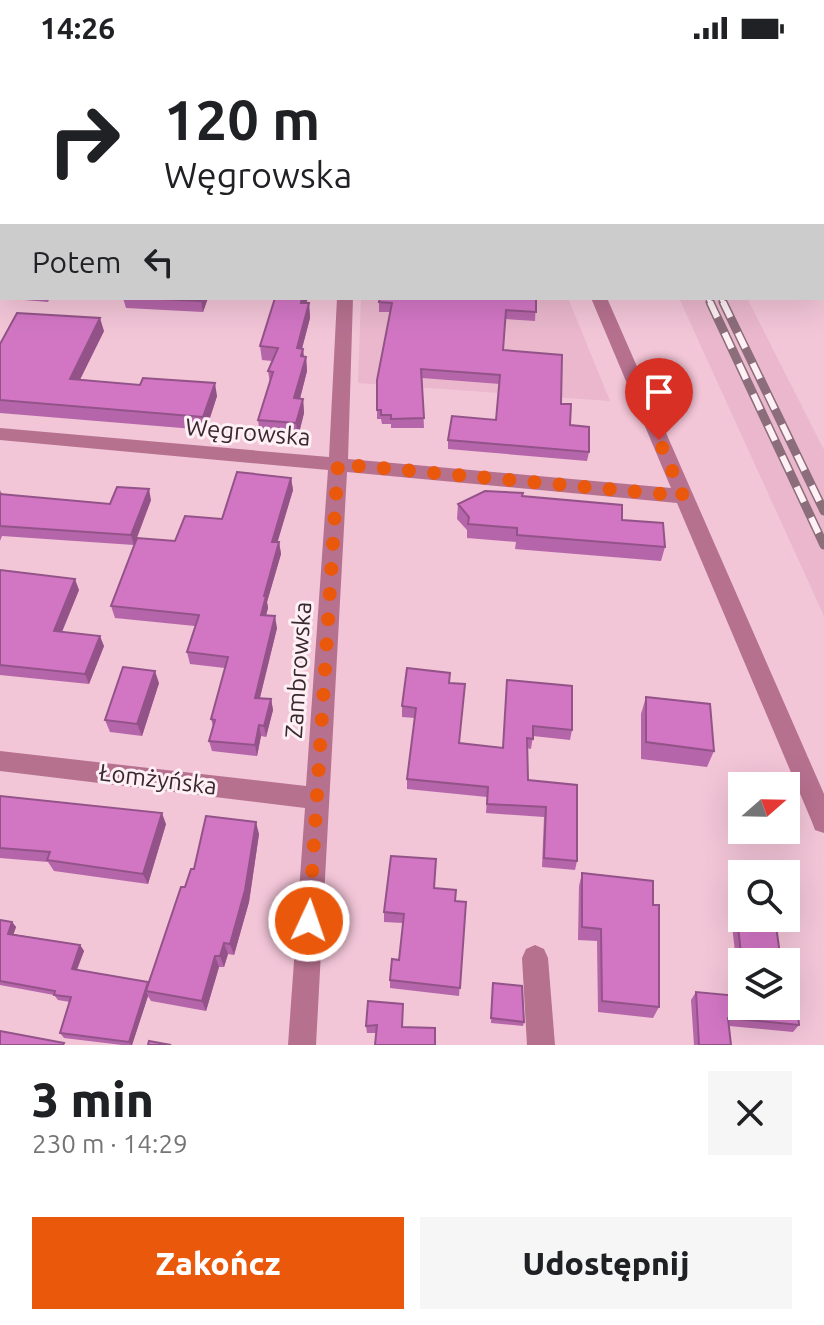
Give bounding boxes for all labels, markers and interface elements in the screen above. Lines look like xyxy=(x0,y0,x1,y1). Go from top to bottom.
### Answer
text: 14:26 xyxy=(40,11,115,45)
icon: right xyxy=(32,88,136,192)
text: 120 m xyxy=(164,88,320,151)
text: Węgrowska xyxy=(164,154,352,195)
icon: left xyxy=(137,240,181,284)
text: Potem xyxy=(32,245,121,279)
pin xyxy=(625,358,693,440)
icon: arrive xyxy=(637,370,681,414)
street label: Węgrowska xyxy=(184,413,312,451)
street label: Zambrowska xyxy=(280,601,316,739)
street label: Łomżyńska xyxy=(98,758,218,800)
north arrow xyxy=(728,772,800,844)
map controls xyxy=(728,772,800,1020)
button: search xyxy=(728,860,800,932)
position arrow xyxy=(267,879,351,963)
button: layers xyxy=(728,948,800,1020)
button: close xyxy=(708,1071,792,1155)
text: 3 min xyxy=(32,1072,154,1126)
text: 230 m · 14:29 xyxy=(32,1129,188,1158)
button: Zakończ xyxy=(32,1217,404,1309)
button: Udostępnij xyxy=(420,1217,792,1309)

